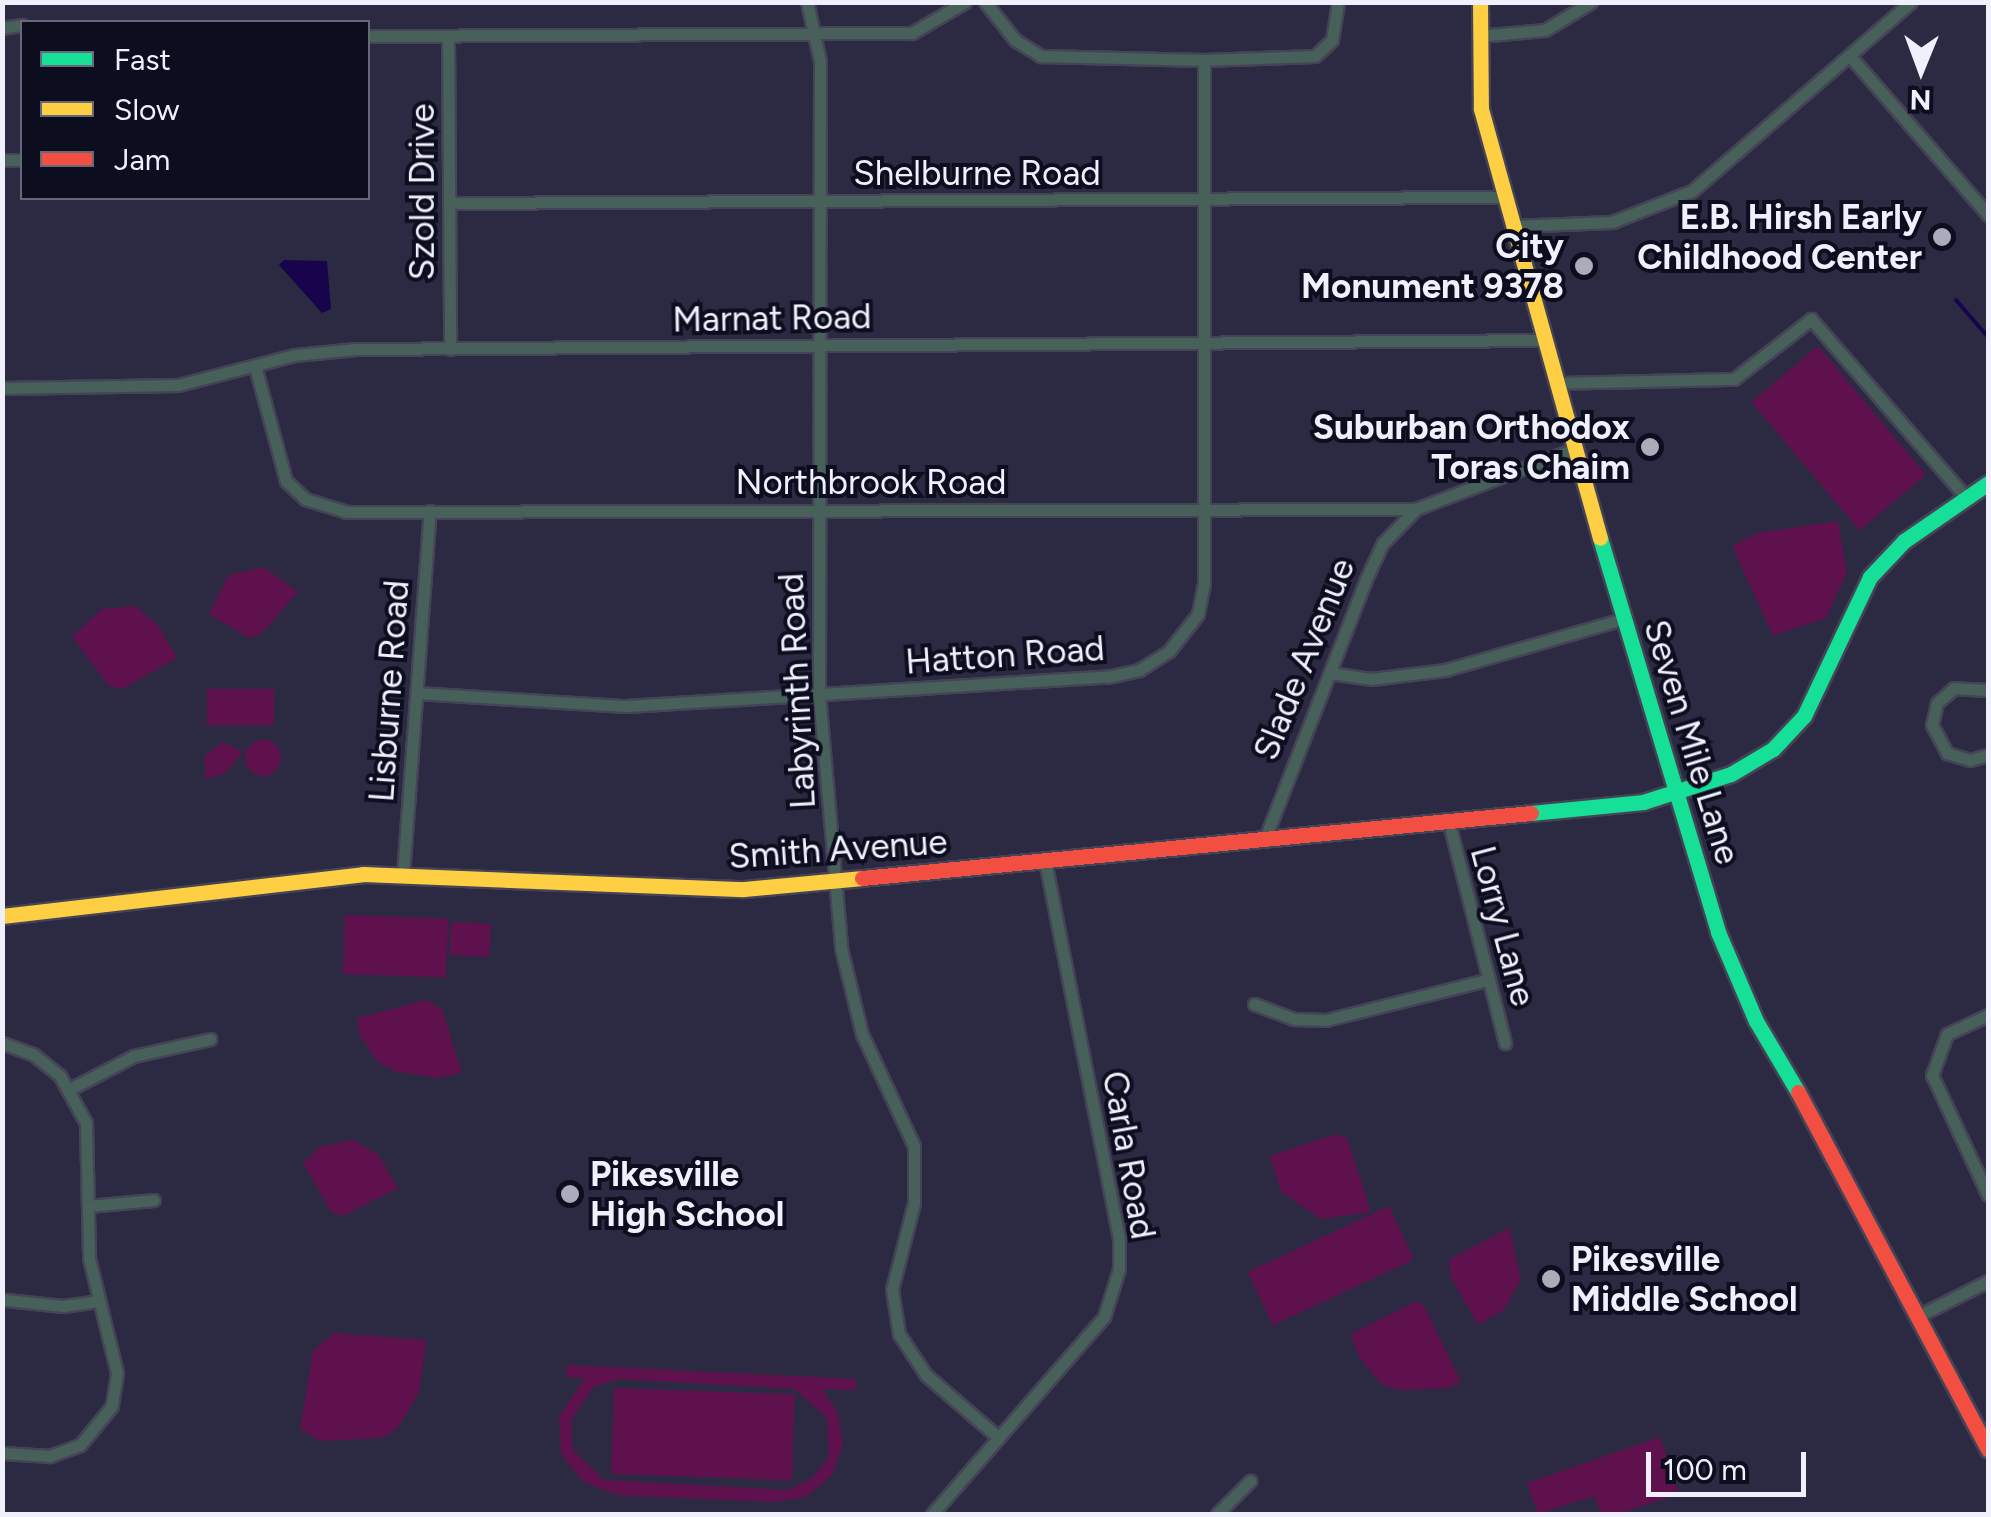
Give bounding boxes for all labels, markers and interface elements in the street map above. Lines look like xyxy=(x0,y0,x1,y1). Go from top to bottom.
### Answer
legend xyxy=(20,20,370,200)
north arrow xyxy=(1871,20,1971,120)
text: Fast xyxy=(114,41,171,78)
text: N xyxy=(1909,83,1932,117)
text: Slow xyxy=(114,91,180,128)
street label: Szold Drive xyxy=(401,104,443,280)
text: Jam xyxy=(114,141,170,178)
street label: Shelburne Road xyxy=(853,152,1101,194)
place label: E.B. Hirsh Early Childhood Center xyxy=(1637,196,1922,278)
place label: City Monument 9378 xyxy=(1301,225,1564,307)
marker: E.B. Hirsh Early Childhood Center xyxy=(1931,226,1953,248)
marker: City Monument 9378 xyxy=(1573,255,1595,277)
street label: Marnat Road xyxy=(672,295,872,341)
place label: Suburban Orthodox Toras Chaim xyxy=(1313,406,1630,488)
marker: Suburban Orthodox Toras Chaim xyxy=(1639,436,1661,458)
street label: Northbrook Road xyxy=(735,461,1007,503)
street label: Slade Avenue xyxy=(1245,552,1363,766)
street label: Labyrinth Road xyxy=(770,572,824,810)
street label: Lisburne Road xyxy=(360,579,418,803)
street label: Seven Mile Lane xyxy=(1635,615,1749,869)
street label: Hatton Road xyxy=(904,627,1106,683)
street label: Smith Avenue xyxy=(727,820,949,878)
street label: Lorry Lane xyxy=(1462,841,1544,1011)
street label: Carla Road xyxy=(1094,1068,1164,1242)
place label: Pikesville High School xyxy=(590,1153,784,1235)
marker: Pikesville High School xyxy=(559,1183,581,1205)
place label: Pikesville Middle School xyxy=(1571,1238,1798,1320)
marker: Pikesville Middle School xyxy=(1540,1268,1562,1290)
scale bar xyxy=(1651,1432,1811,1494)
text: 100 m xyxy=(1663,1451,1747,1488)

